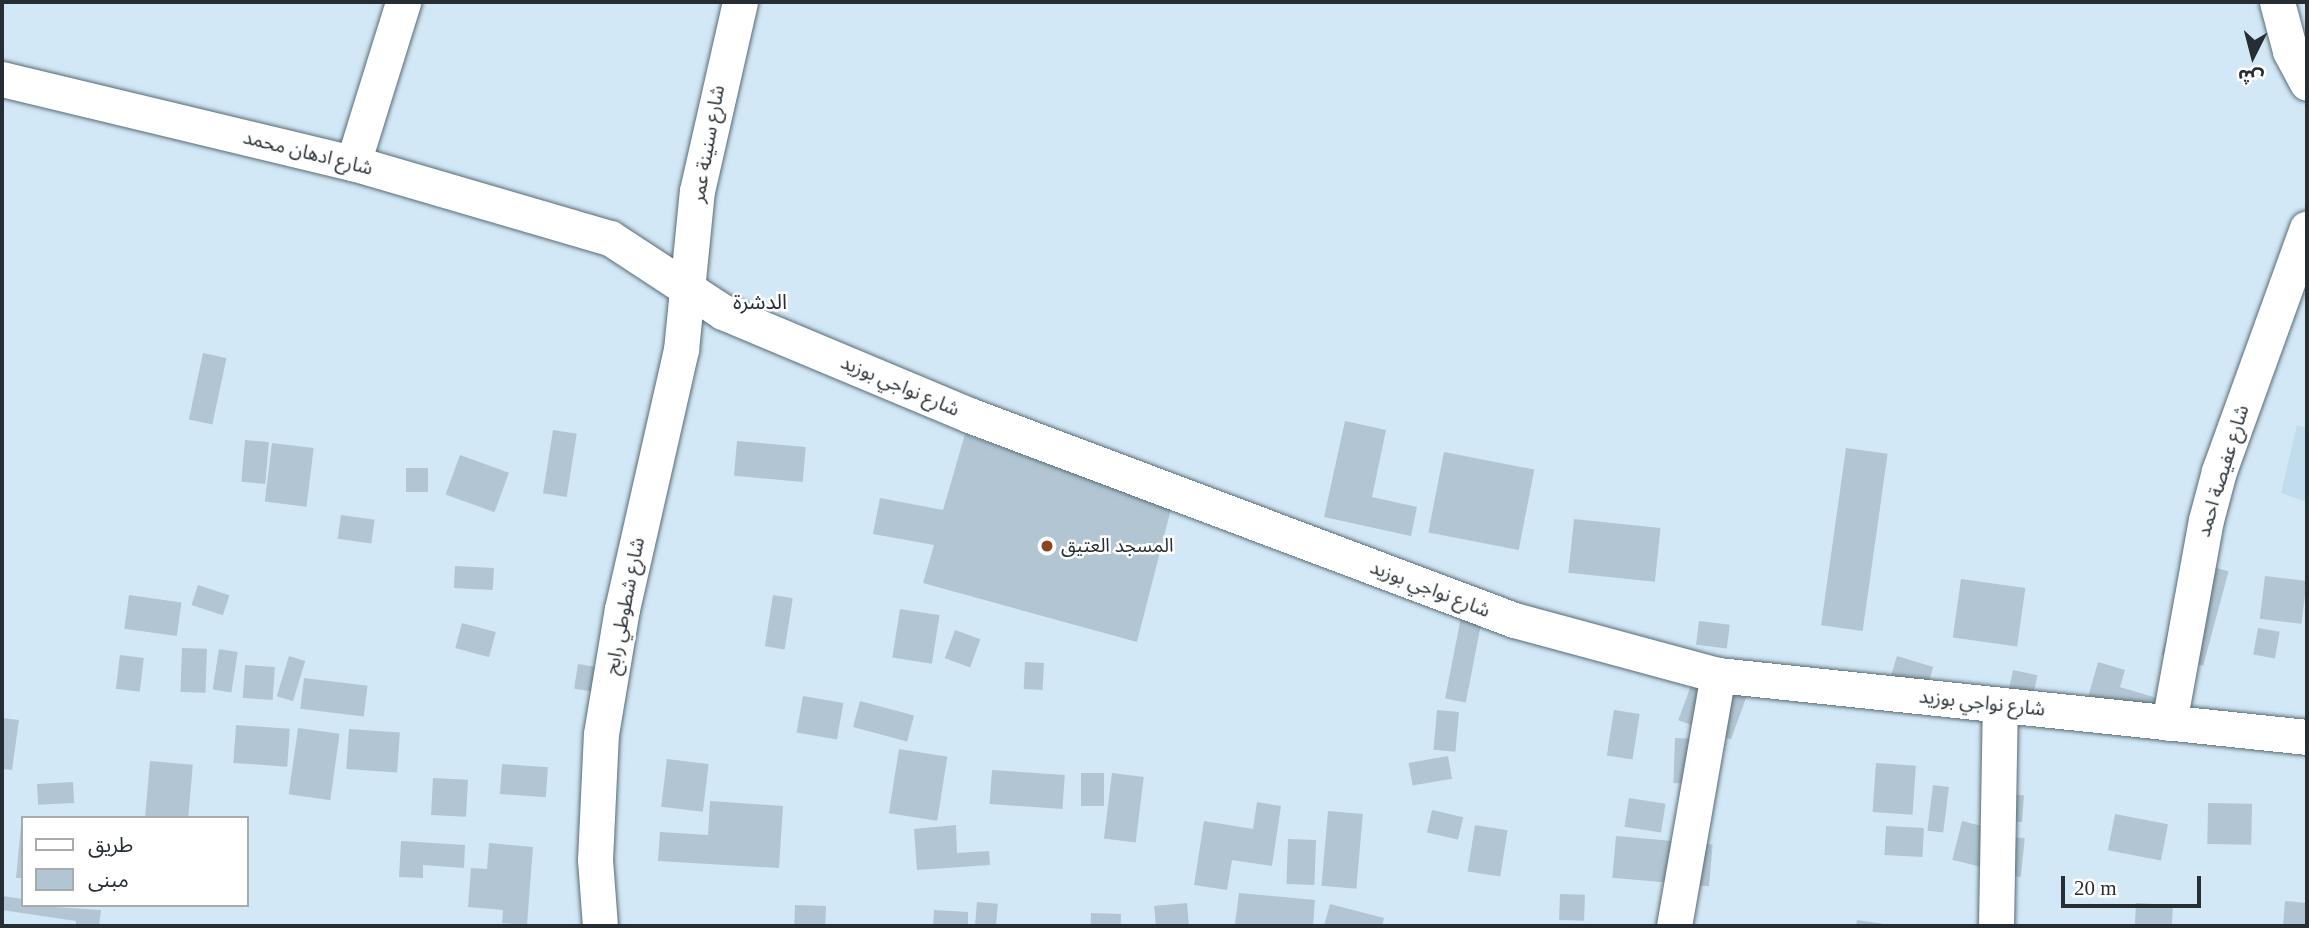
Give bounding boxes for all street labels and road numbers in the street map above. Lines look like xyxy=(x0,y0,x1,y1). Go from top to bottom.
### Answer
street label: شارع سنينة عمر xyxy=(686,84,730,204)
street label: شارع ادهان محمد xyxy=(241,126,375,180)
street label: شارع نواجي بوزيد xyxy=(837,351,963,421)
street label: شارع عفيصة احمد xyxy=(2192,402,2254,540)
street label: شارع شطوطي رابح xyxy=(601,536,649,676)
street label: شارع نواجي بوزيد xyxy=(1367,556,1493,622)
street label: شارع نواجي بوزيد xyxy=(1918,685,2046,721)

